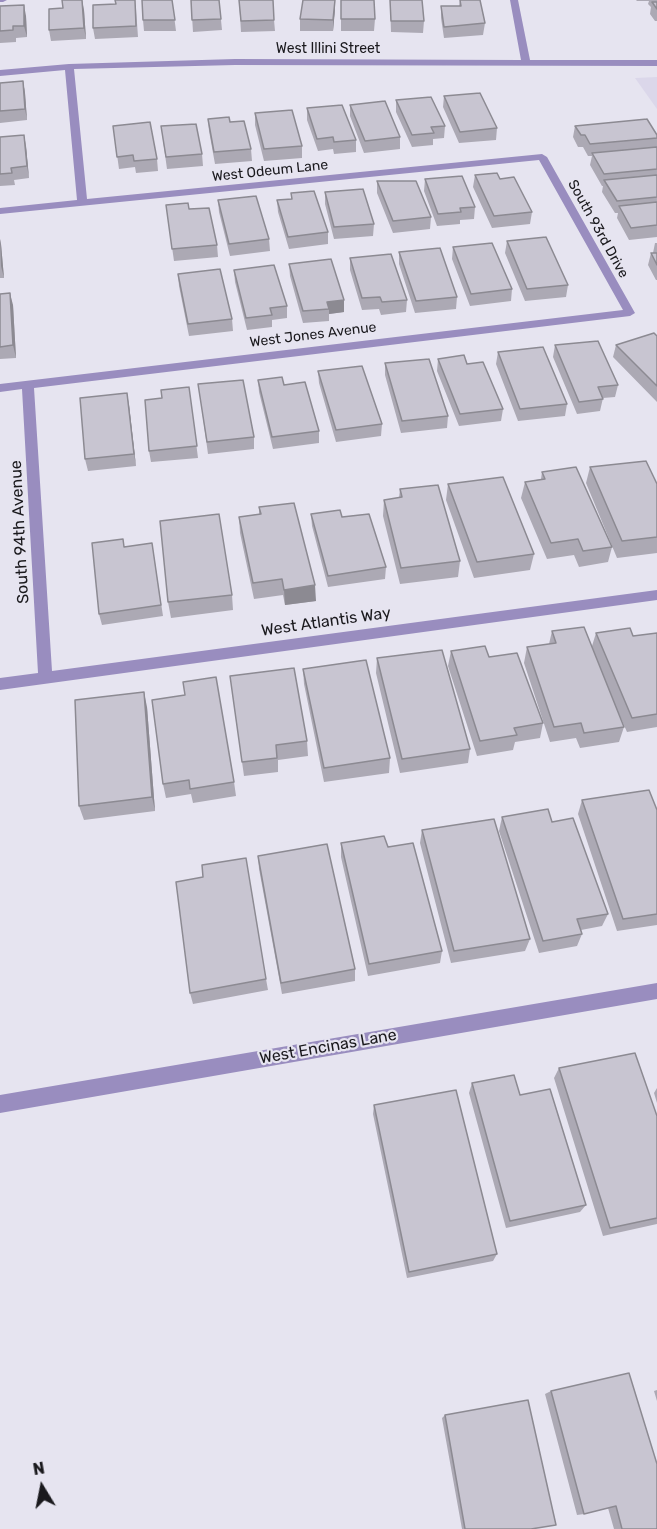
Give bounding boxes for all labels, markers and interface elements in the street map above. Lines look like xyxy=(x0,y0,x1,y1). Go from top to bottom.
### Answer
street label: West Illini Street xyxy=(276,41,380,57)
street label: West Odeum Lane xyxy=(211,157,329,185)
street label: South 93rd Drive xyxy=(564,177,632,281)
street label: West Jones Avenue xyxy=(249,319,377,351)
street label: South 94th Avenue xyxy=(7,460,33,604)
street label: West Atlantis Way xyxy=(260,603,392,641)
street label: West Encinas Lane xyxy=(258,1025,398,1069)
north arrow xyxy=(12,1457,72,1517)
text: N xyxy=(31,1458,46,1479)

